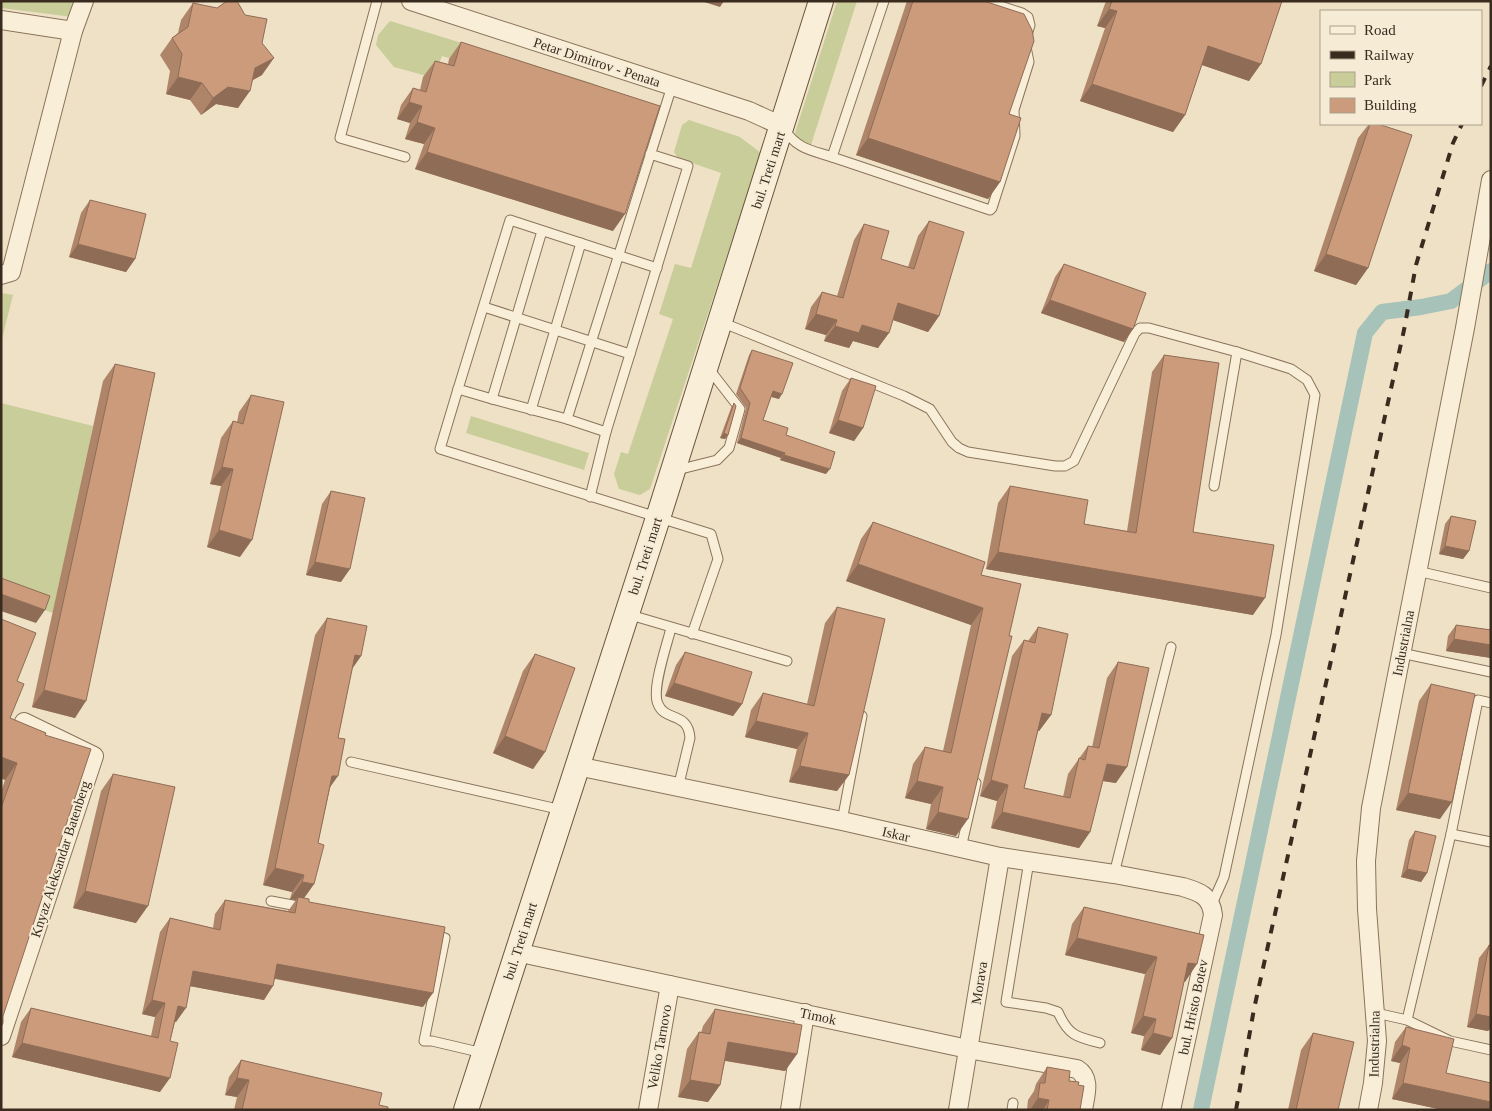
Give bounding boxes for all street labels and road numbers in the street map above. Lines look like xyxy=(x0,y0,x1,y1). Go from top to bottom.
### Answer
street label: Petar Dimitrov - Penata xyxy=(531,35,663,90)
street label: bul. Treti mart xyxy=(749,129,788,211)
street label: bul. Treti mart xyxy=(626,515,665,597)
street label: Industrialna xyxy=(1390,608,1417,677)
street label: Knyaz Aleksandar Batenberg xyxy=(28,779,93,939)
street label: Iskar xyxy=(881,824,912,845)
street label: bul. Treti mart xyxy=(501,900,540,982)
street label: bul. Hristo Botev xyxy=(1176,958,1211,1056)
street label: Morava xyxy=(969,960,990,1006)
street label: Veliko Tarnovo xyxy=(645,1003,674,1091)
street label: Timok xyxy=(798,1005,837,1028)
street label: Industrialna xyxy=(1366,1010,1383,1078)

